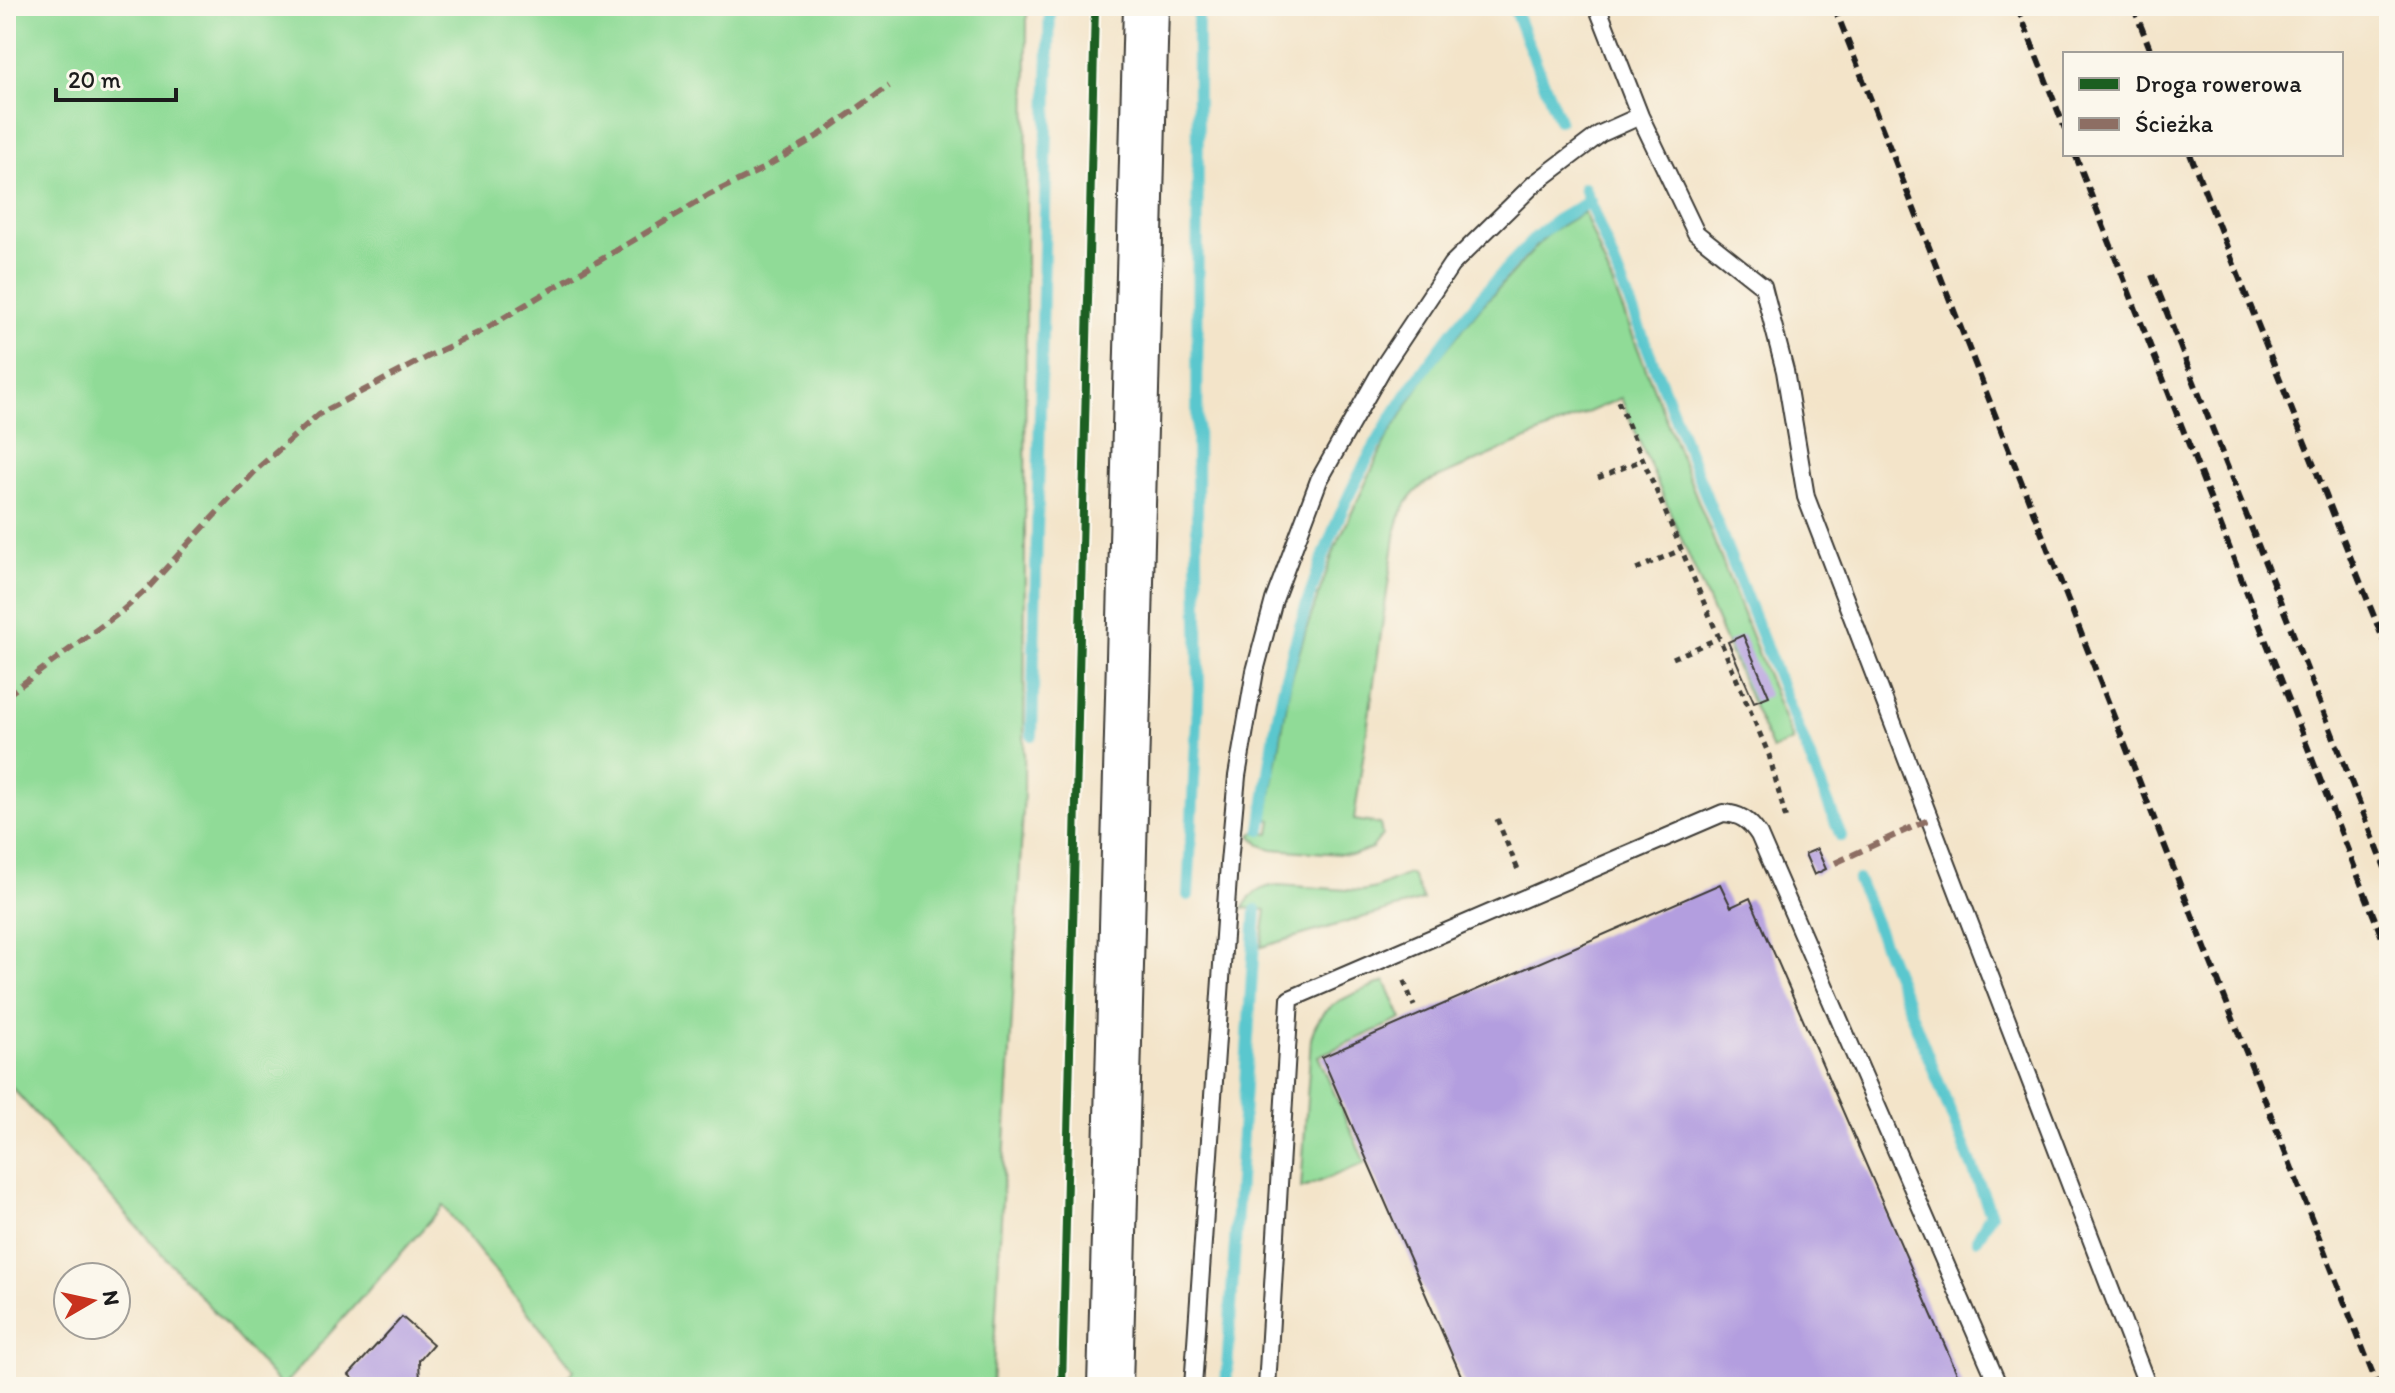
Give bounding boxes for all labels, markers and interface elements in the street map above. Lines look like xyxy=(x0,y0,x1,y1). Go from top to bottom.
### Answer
scale bar xyxy=(56,52,176,102)
legend xyxy=(2063,52,2343,156)
text: 20 m xyxy=(68,65,121,94)
text: Droga rowerowa xyxy=(2135,69,2302,98)
text: Ścieżka xyxy=(2135,109,2214,138)
north arrow xyxy=(52,1261,132,1341)
text: N xyxy=(97,1288,126,1307)

